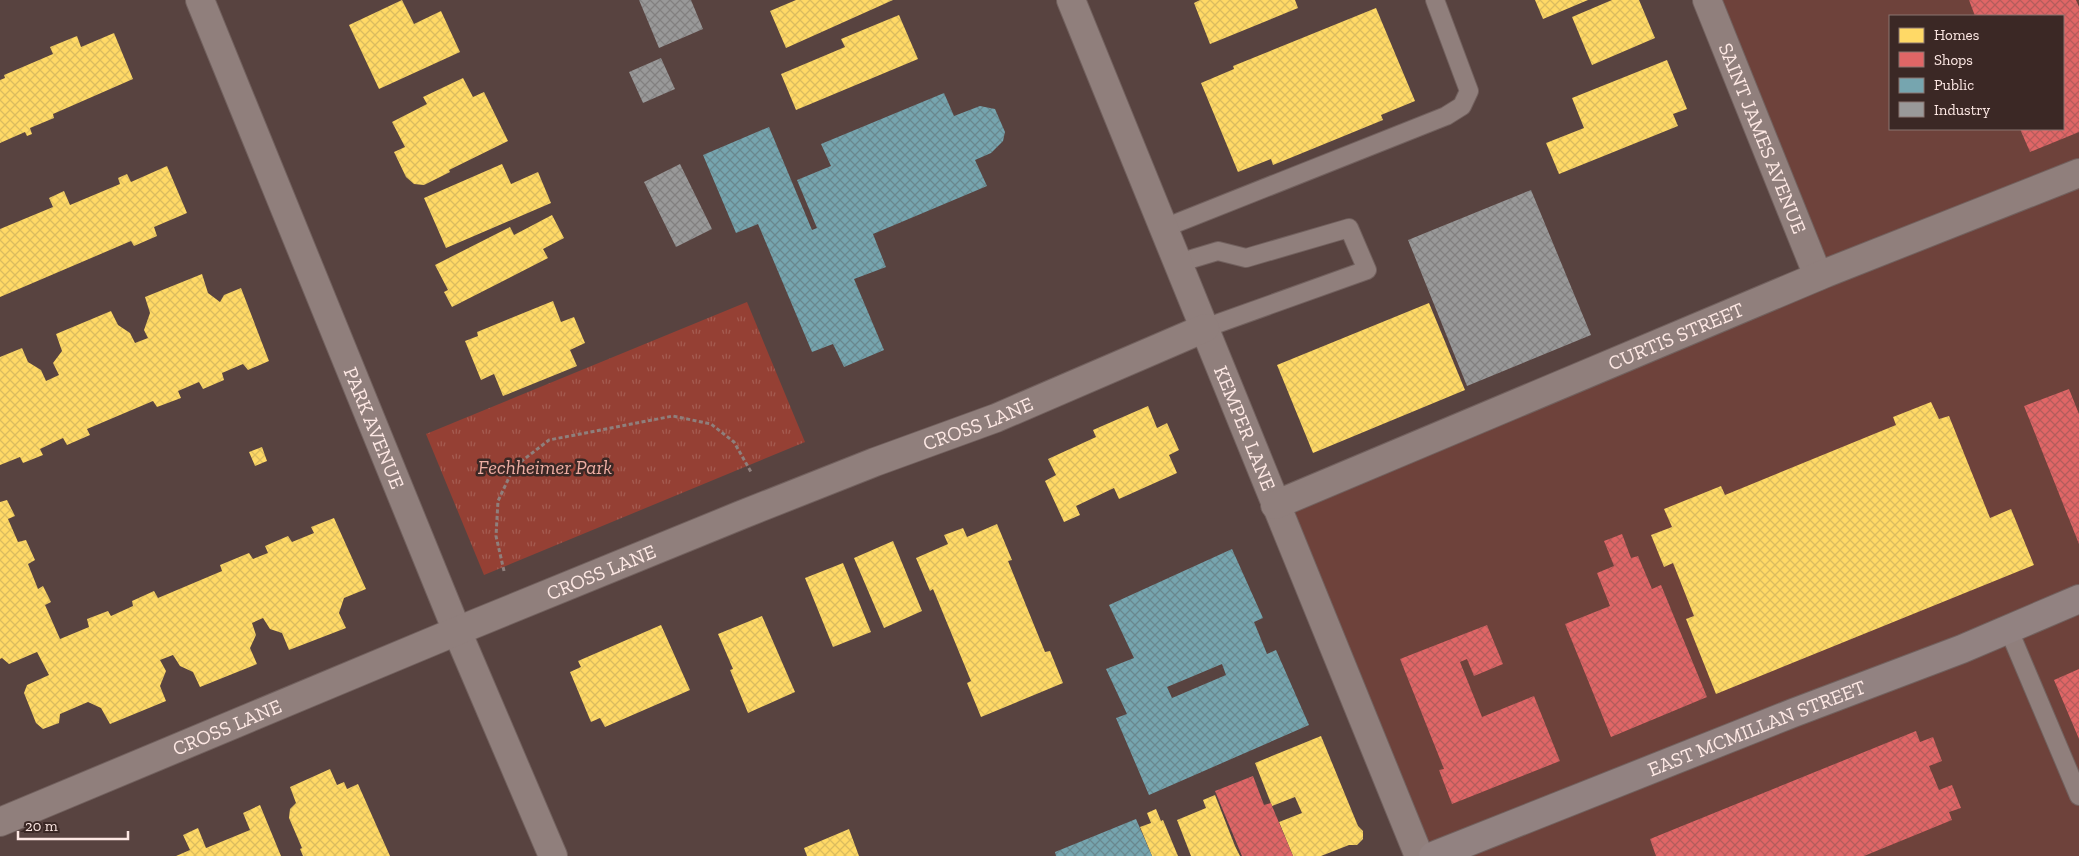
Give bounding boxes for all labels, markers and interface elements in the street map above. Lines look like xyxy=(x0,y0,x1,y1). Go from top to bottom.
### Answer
legend xyxy=(1889,15,2064,130)
text: Homes xyxy=(1934,26,1979,44)
street label: SAINT JAMES AVENUE xyxy=(1714,39,1812,237)
text: Shops xyxy=(1934,51,1973,69)
text: Public xyxy=(1934,76,1974,94)
text: Industry xyxy=(1934,101,1991,119)
street label: CURTIS STREET xyxy=(1604,297,1747,375)
street label: KEMPER LANE xyxy=(1209,362,1281,494)
street label: PARK AVENUE xyxy=(339,363,410,492)
street label: CROSS LANE xyxy=(920,392,1037,456)
park label: Fechheimer Park xyxy=(478,455,612,479)
street label: CROSS LANE xyxy=(543,539,659,605)
street label: EAST MCMILLAN STREET xyxy=(1644,675,1869,781)
street label: CROSS LANE xyxy=(169,694,285,761)
scale bar xyxy=(18,808,128,840)
text: 20 m xyxy=(25,817,58,835)

